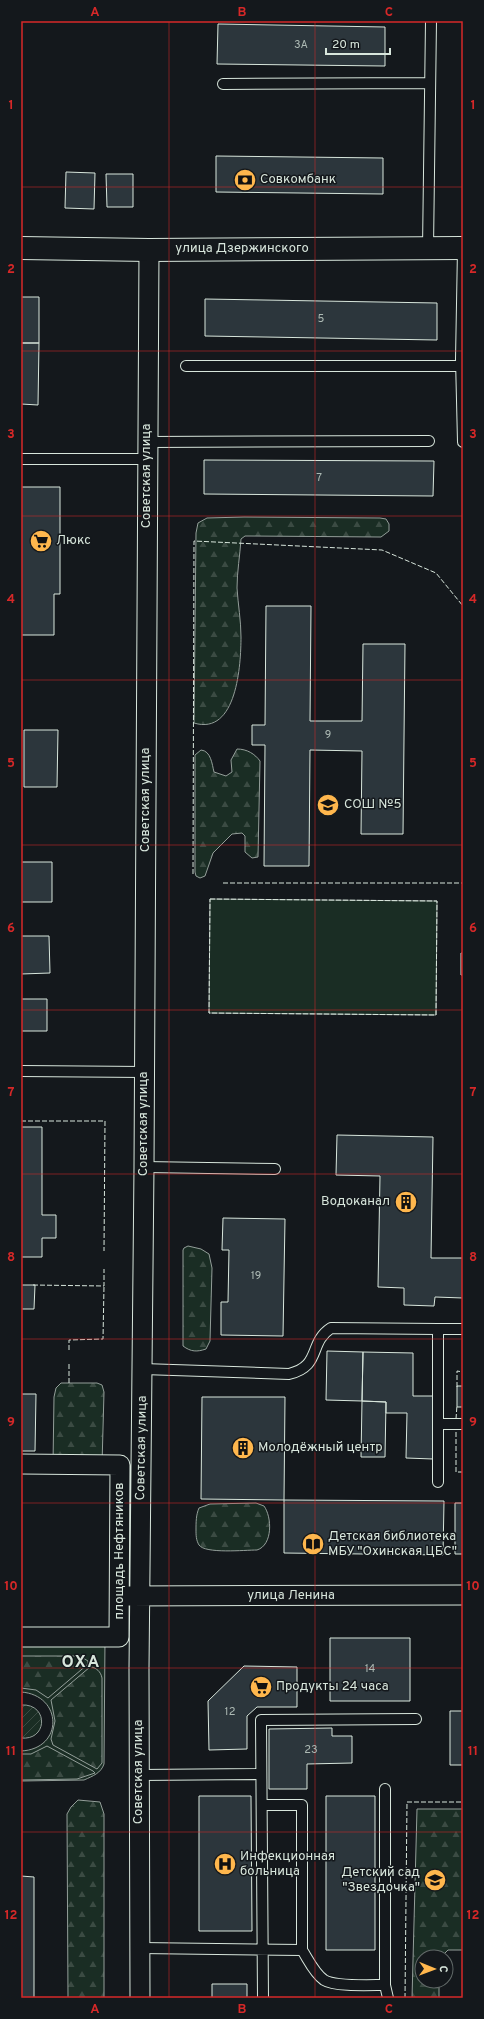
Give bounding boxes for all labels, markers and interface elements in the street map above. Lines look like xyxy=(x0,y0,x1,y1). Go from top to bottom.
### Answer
text: A xyxy=(90,5,100,21)
text: B xyxy=(238,5,247,21)
text: C xyxy=(385,5,393,21)
scale bar xyxy=(326,30,390,56)
text: 20 m xyxy=(332,37,360,53)
house number: 3А xyxy=(294,38,308,52)
text: 1 xyxy=(8,98,14,114)
text: 1 xyxy=(470,98,476,114)
bank icon: Совкомбанк xyxy=(232,167,258,193)
place label: Совкомбанк xyxy=(260,172,336,188)
street label: улица Дзержинского xyxy=(175,241,309,257)
text: 2 xyxy=(7,262,15,278)
text: 2 xyxy=(469,262,477,278)
house number: 5 xyxy=(318,312,325,326)
street label: Советская улица xyxy=(139,424,155,528)
text: 3 xyxy=(7,427,15,443)
text: 3 xyxy=(469,427,477,443)
house number: 7 xyxy=(316,471,322,485)
supermarket icon: Люкс xyxy=(28,528,54,554)
place label: Люкс xyxy=(56,533,91,549)
text: 4 xyxy=(7,592,15,608)
text: 4 xyxy=(469,592,477,608)
house number: 9 xyxy=(325,728,331,742)
street label: Советская улица xyxy=(138,748,154,852)
text: 5 xyxy=(7,756,15,772)
text: 5 xyxy=(469,756,477,772)
school or university icon: СОШ №5 xyxy=(315,792,341,818)
place label: СОШ №5 xyxy=(344,797,402,813)
text: 6 xyxy=(7,921,15,937)
text: 6 xyxy=(469,921,477,937)
street label: Советская улица xyxy=(136,1072,152,1176)
text: 7 xyxy=(8,1085,15,1101)
text: 7 xyxy=(470,1085,477,1101)
building icon: Водоканал xyxy=(393,1189,419,1215)
place label: Водоканал xyxy=(321,1194,390,1210)
text: 8 xyxy=(7,1250,15,1266)
text: 8 xyxy=(469,1250,477,1266)
house number: 19 xyxy=(251,1269,261,1283)
street label: Советская улица xyxy=(133,1396,151,1500)
text: 9 xyxy=(7,1415,15,1431)
text: 9 xyxy=(469,1415,477,1431)
building icon: Молодёжный центр xyxy=(230,1435,256,1461)
place label: Молодёжный центр xyxy=(258,1440,383,1456)
street label: площадь Нефтяников xyxy=(112,1482,128,1620)
place label: Детская библиотека МБУ "Охинская ЦБС" xyxy=(328,1529,457,1560)
library icon: Детская библиотека МБУ "Охинская ЦБС" xyxy=(300,1531,326,1557)
text: 10 xyxy=(4,1579,18,1595)
text: 10 xyxy=(466,1579,480,1595)
street label: улица Ленина xyxy=(247,1588,335,1604)
district label: ОХА xyxy=(62,1652,100,1674)
house number: 14 xyxy=(365,1662,376,1676)
supermarket icon: Продукты 24 часа xyxy=(248,1674,274,1700)
place label: Продукты 24 часа xyxy=(276,1679,389,1695)
house number: 12 xyxy=(225,1705,235,1719)
street label: Советская улица xyxy=(131,1720,147,1824)
house number: 23 xyxy=(304,1743,318,1757)
text: 11 xyxy=(6,1744,16,1760)
text: 11 xyxy=(468,1744,478,1760)
place label: Инфекционная больница xyxy=(240,1849,335,1880)
hospital icon: Инфекционная больница xyxy=(212,1851,238,1877)
place label: Детский сад "Звездочка" xyxy=(341,1865,420,1896)
school or university icon: Детский сад "Звездочка" xyxy=(422,1867,448,1893)
text: 12 xyxy=(4,1908,18,1924)
text: 12 xyxy=(466,1908,480,1924)
north arrow xyxy=(414,1949,454,1989)
text: С xyxy=(436,1966,450,1973)
text: A xyxy=(90,2002,100,2018)
text: B xyxy=(238,2002,247,2018)
text: C xyxy=(385,2002,393,2018)

